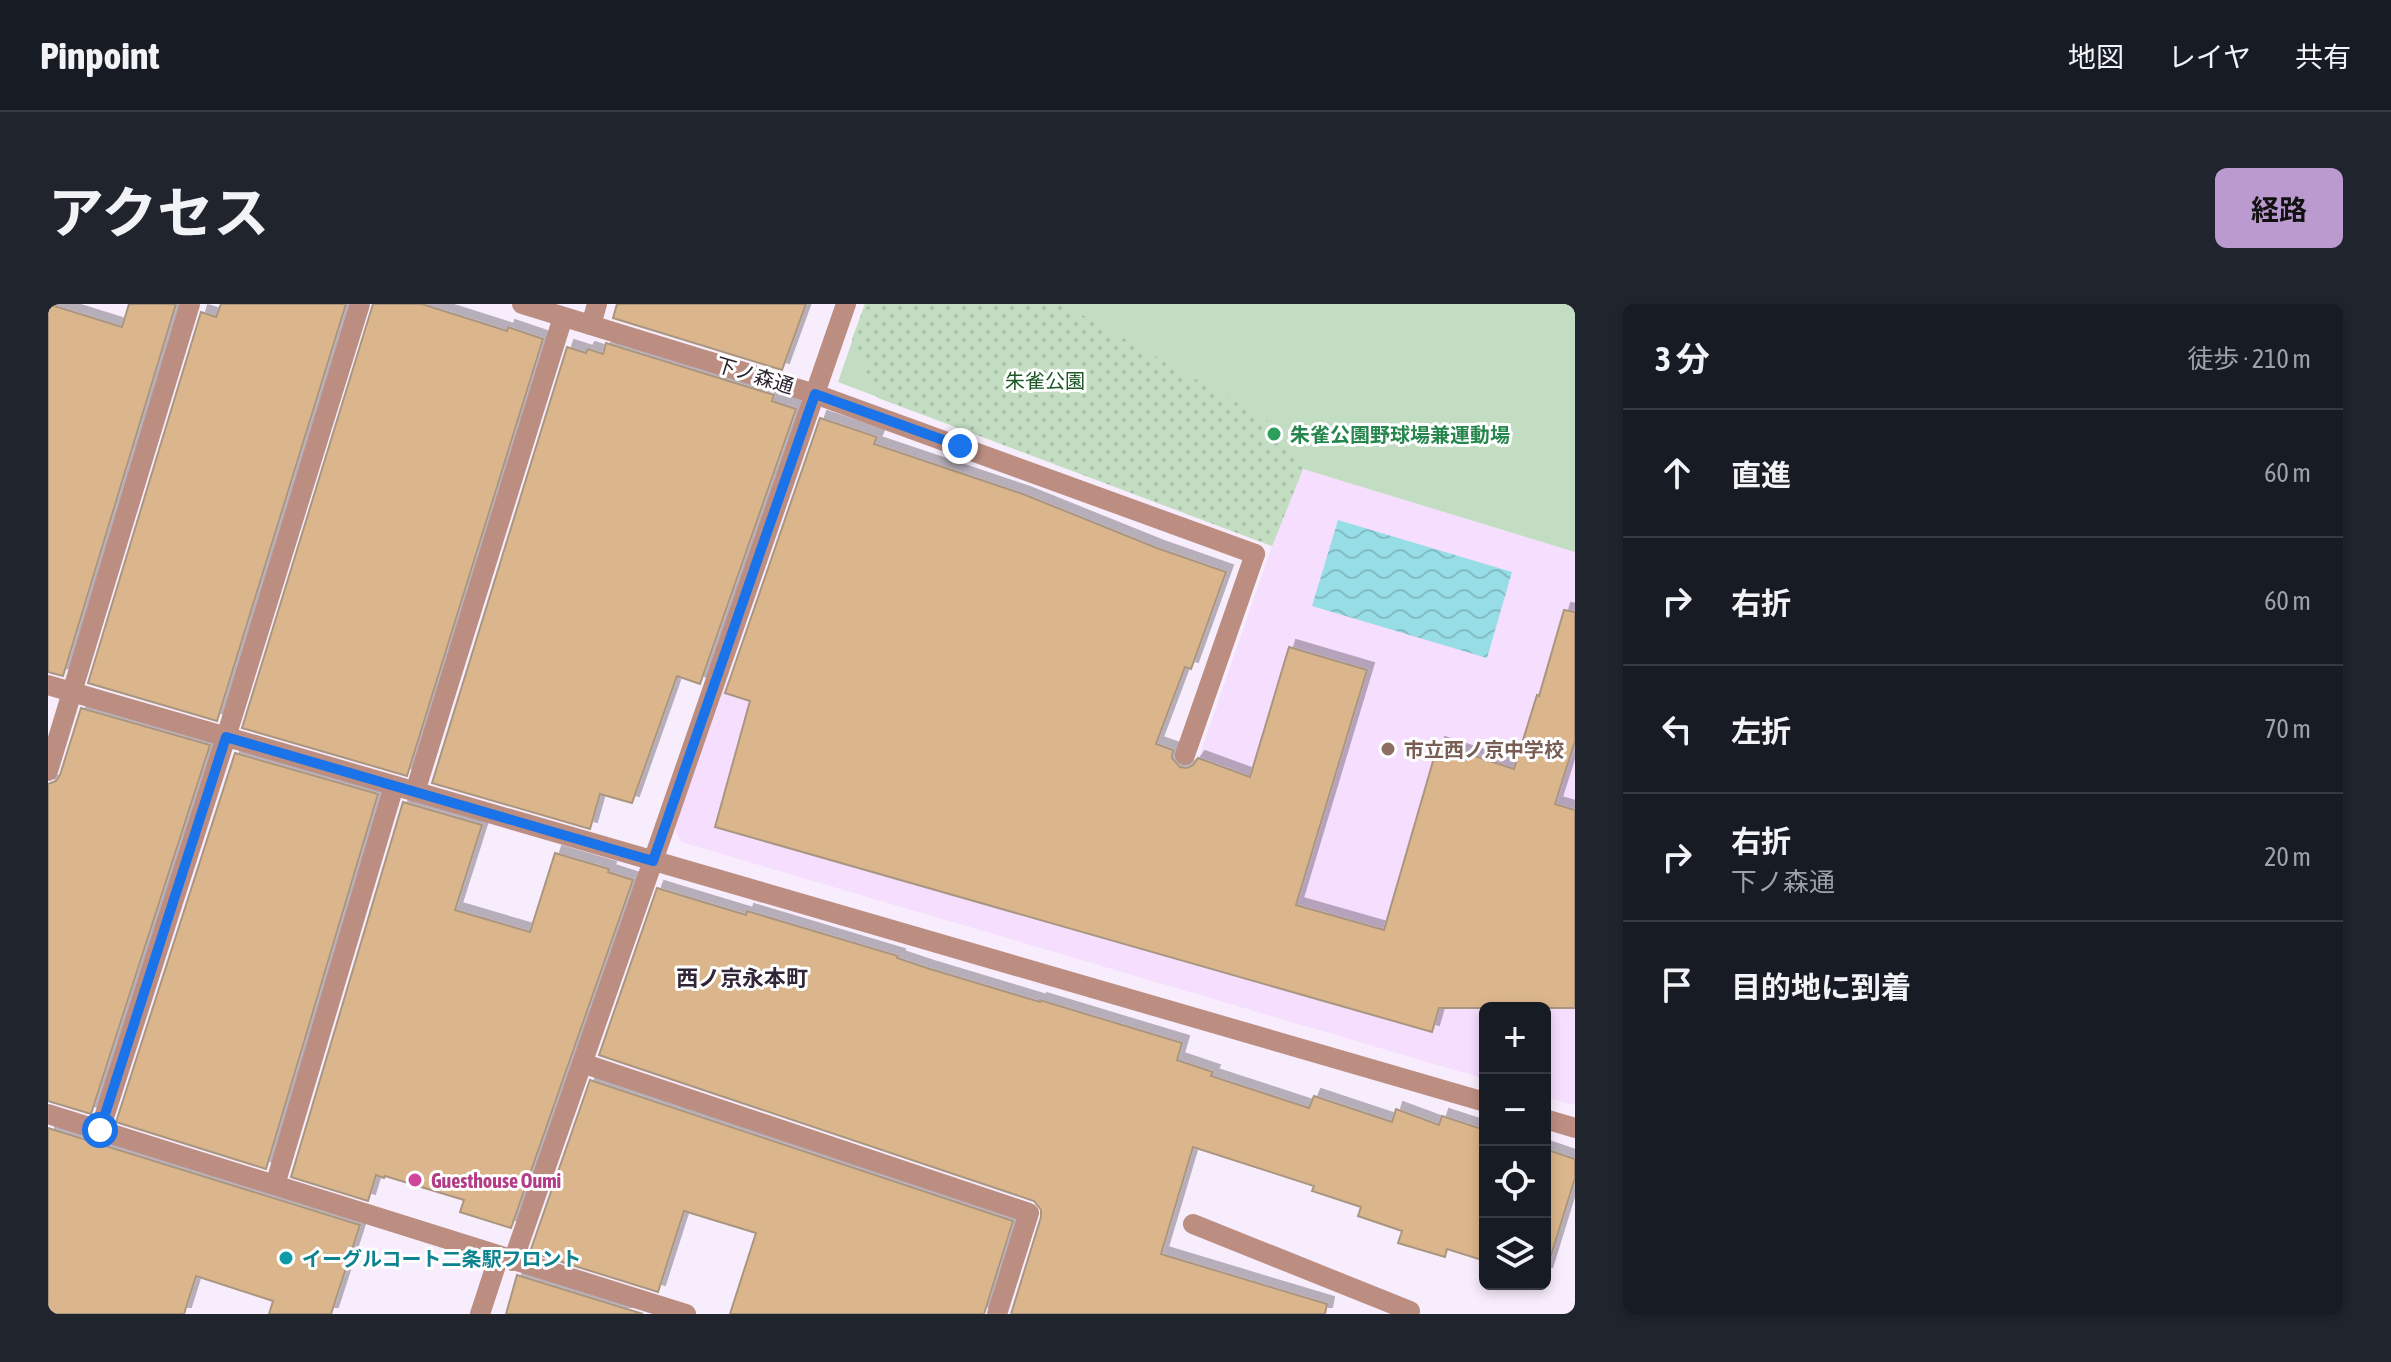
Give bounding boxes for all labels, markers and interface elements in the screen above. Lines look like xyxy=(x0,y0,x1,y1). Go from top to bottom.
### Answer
text: Pinpoint xyxy=(40,34,159,77)
text: 地図 xyxy=(2068,41,2124,73)
text: レイヤ xyxy=(2168,41,2251,73)
text: 共有 xyxy=(2295,41,2351,73)
button: 経路 xyxy=(2215,168,2343,248)
text: アクセス xyxy=(48,181,269,245)
text: 3 分 xyxy=(1655,339,1710,378)
text: 徒歩 · 210 m xyxy=(2187,344,2311,374)
street label: 下ノ森通 xyxy=(713,352,797,398)
park label: 朱雀公園 xyxy=(1005,369,1085,392)
place label: 朱雀公園野球場兼運動場 xyxy=(1290,423,1510,446)
marker: 朱雀公園野球場兼運動場 xyxy=(1265,425,1283,443)
route end xyxy=(942,428,978,464)
icon: ahead xyxy=(1655,451,1699,495)
text: 直進 xyxy=(1731,458,1791,492)
text: 60 m xyxy=(2264,458,2311,488)
icon: right xyxy=(1655,579,1699,623)
text: 右折 xyxy=(1731,586,1791,620)
text: 60 m xyxy=(2264,586,2311,616)
icon: left xyxy=(1655,707,1699,751)
text: 左折 xyxy=(1731,714,1791,748)
text: 70 m xyxy=(2264,714,2311,744)
place label: 市立西ノ京中学校 xyxy=(1404,738,1564,761)
marker: 市立西ノ京中学校 xyxy=(1379,740,1397,758)
text: 右折 xyxy=(1731,824,1791,858)
icon: right xyxy=(1655,835,1699,879)
text: 20 m xyxy=(2264,842,2311,872)
text: 下ノ森通 xyxy=(1731,867,1835,897)
icon: arrive xyxy=(1655,963,1699,1007)
district label: 西ノ京永本町 xyxy=(676,965,808,991)
text: 目的地に到着 xyxy=(1731,970,1911,1004)
map controls xyxy=(1479,1002,1551,1290)
button: + xyxy=(1479,1002,1551,1074)
button: − xyxy=(1479,1074,1551,1146)
route start xyxy=(82,1112,118,1148)
button: locate xyxy=(1479,1146,1551,1218)
place label: Guesthouse Oumi xyxy=(431,1169,561,1192)
marker: Guesthouse Oumi xyxy=(406,1171,424,1189)
button: layers xyxy=(1479,1218,1551,1290)
place label: イーグルコート二条駅フロント xyxy=(302,1247,582,1270)
marker: イーグルコート二条駅フロント xyxy=(277,1249,295,1267)

